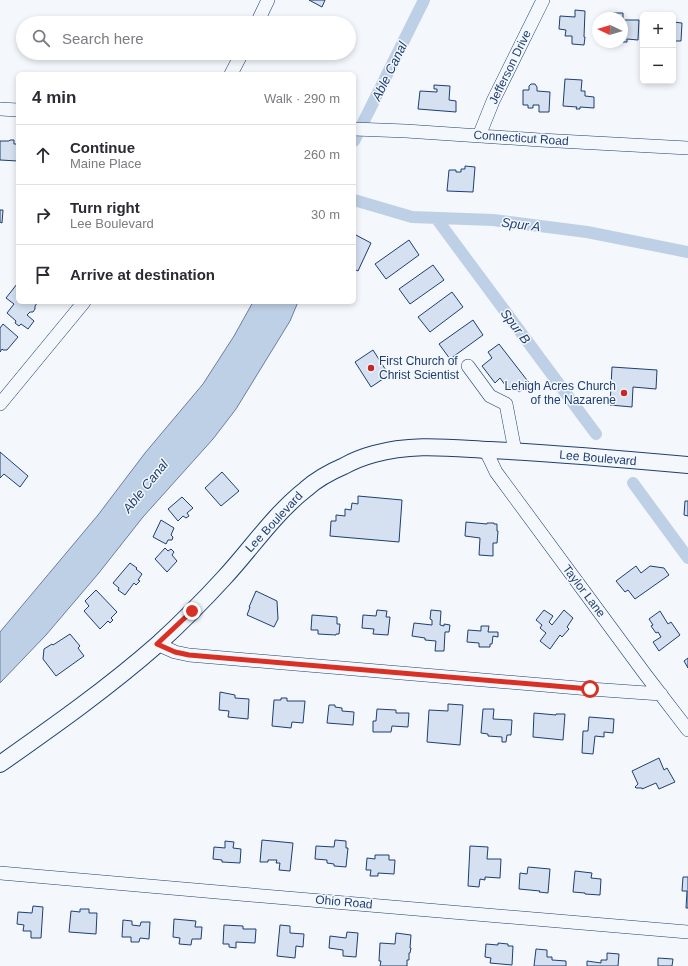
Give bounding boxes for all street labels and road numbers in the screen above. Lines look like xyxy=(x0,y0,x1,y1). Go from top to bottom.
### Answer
street label: Jefferson Drive xyxy=(486,27,534,106)
street label: Connecticut Road xyxy=(473,128,569,148)
street label: Lee Boulevard xyxy=(559,448,637,468)
street label: Lee Boulevard xyxy=(242,489,306,555)
street label: Taylor Lane xyxy=(560,562,608,620)
street label: Ohio Road xyxy=(315,893,373,911)

